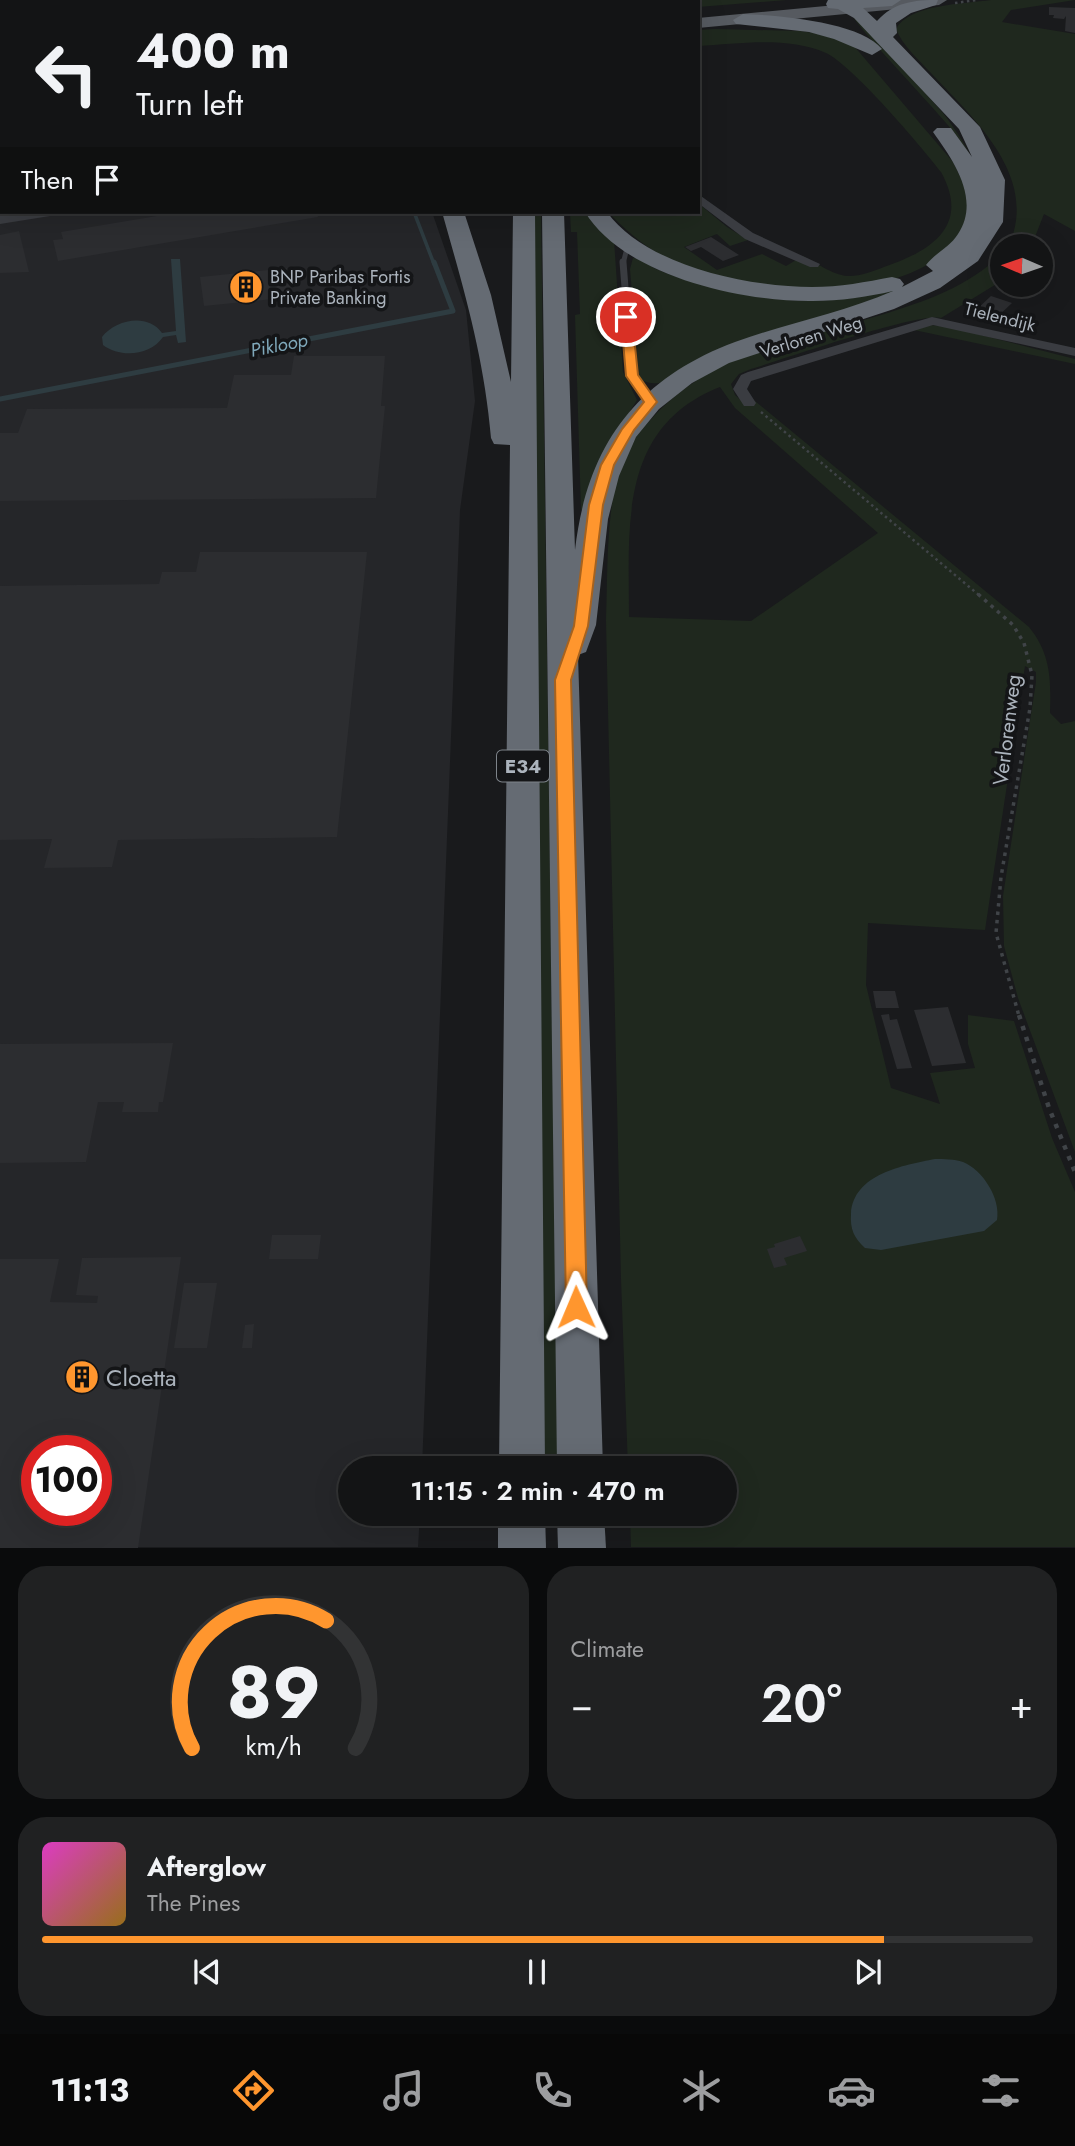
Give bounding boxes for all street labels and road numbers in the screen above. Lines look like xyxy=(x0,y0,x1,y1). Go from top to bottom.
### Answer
street label: Tielendijk xyxy=(962,296,1038,338)
street label: Verloren Weg xyxy=(757,309,865,365)
street label: Verlorenweg xyxy=(985,673,1029,787)
road number: E34 xyxy=(497,750,549,782)

